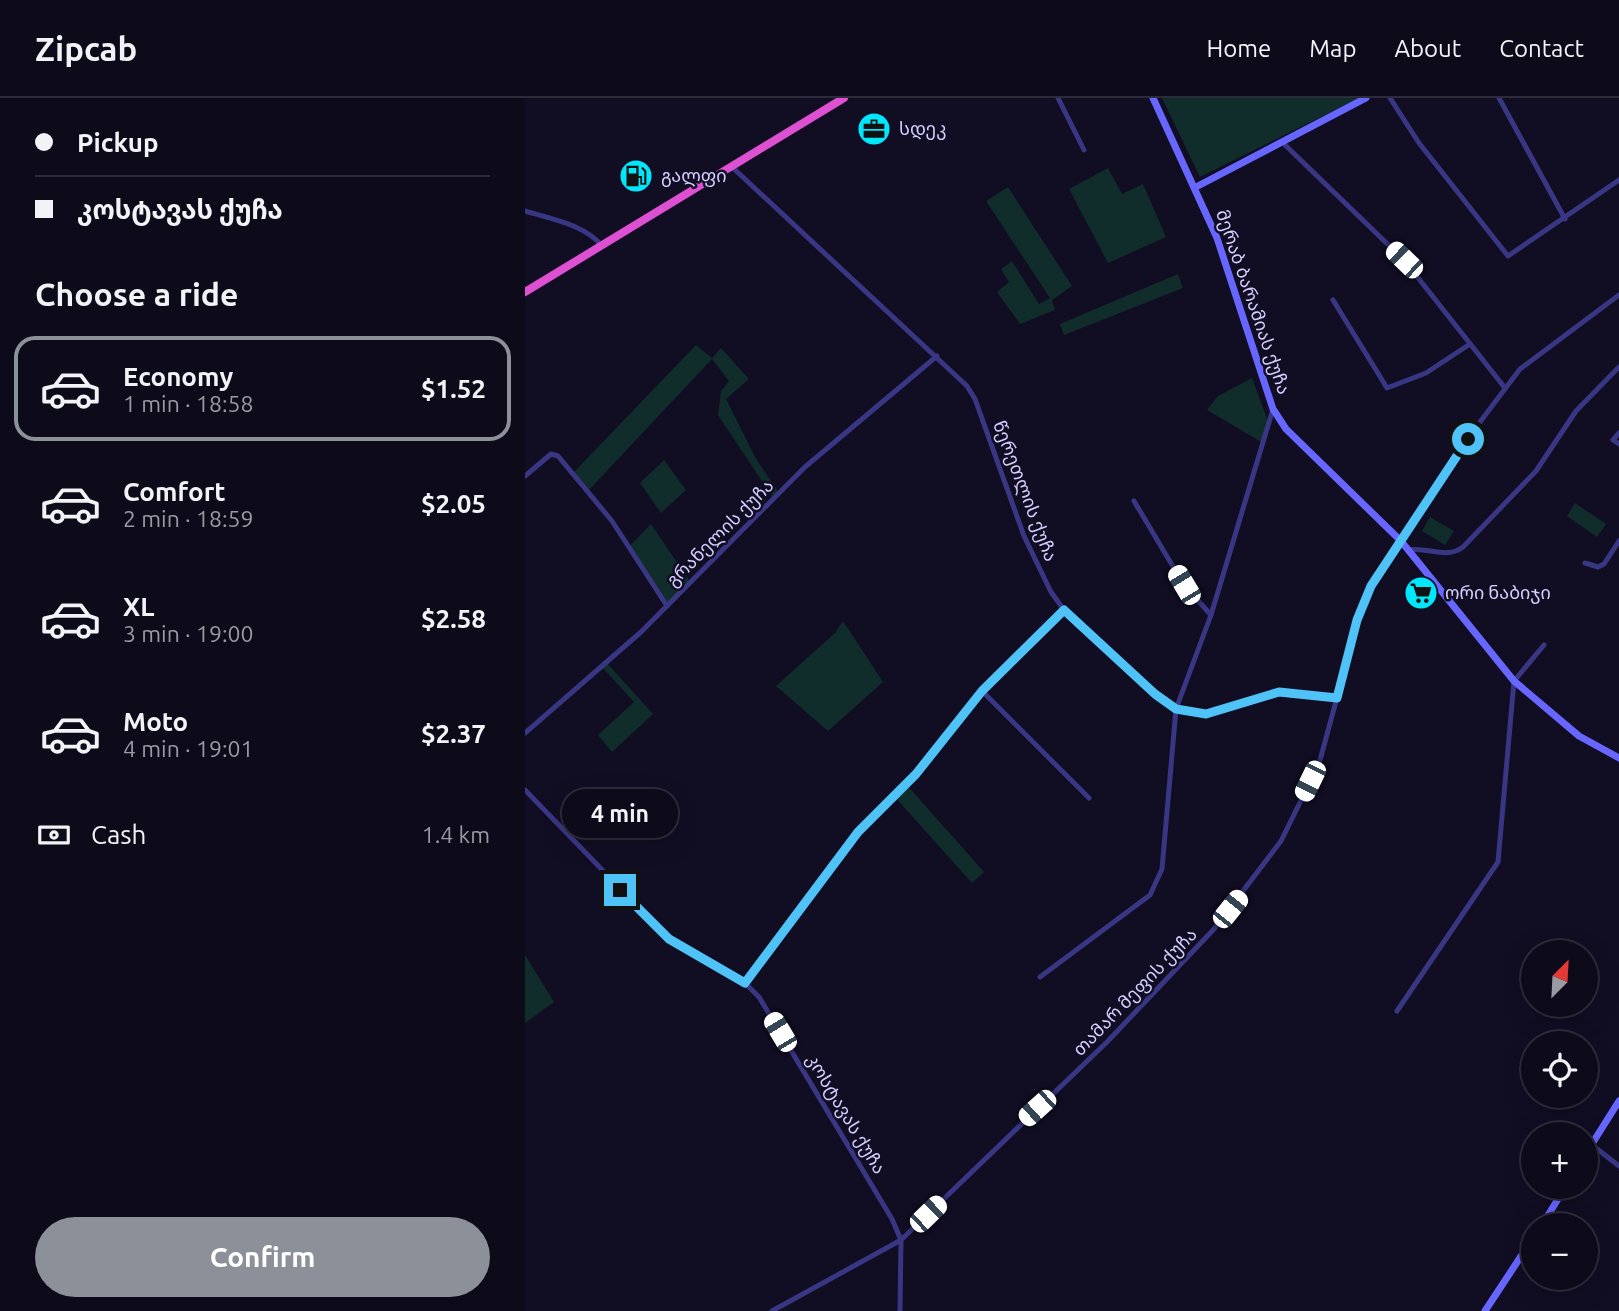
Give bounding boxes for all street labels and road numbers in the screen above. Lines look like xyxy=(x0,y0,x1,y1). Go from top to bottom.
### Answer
street label: მერაბ ბარამიას ქუჩა xyxy=(1211,207,1295,397)
street label: წერეთლის ქუჩა xyxy=(988,418,1062,564)
street label: გრანელის ქუჩა xyxy=(662,475,778,591)
street label: თამარ მეფის ქუჩა xyxy=(1068,924,1202,1060)
street label: კოსტავას ქუჩა xyxy=(802,1050,890,1178)

